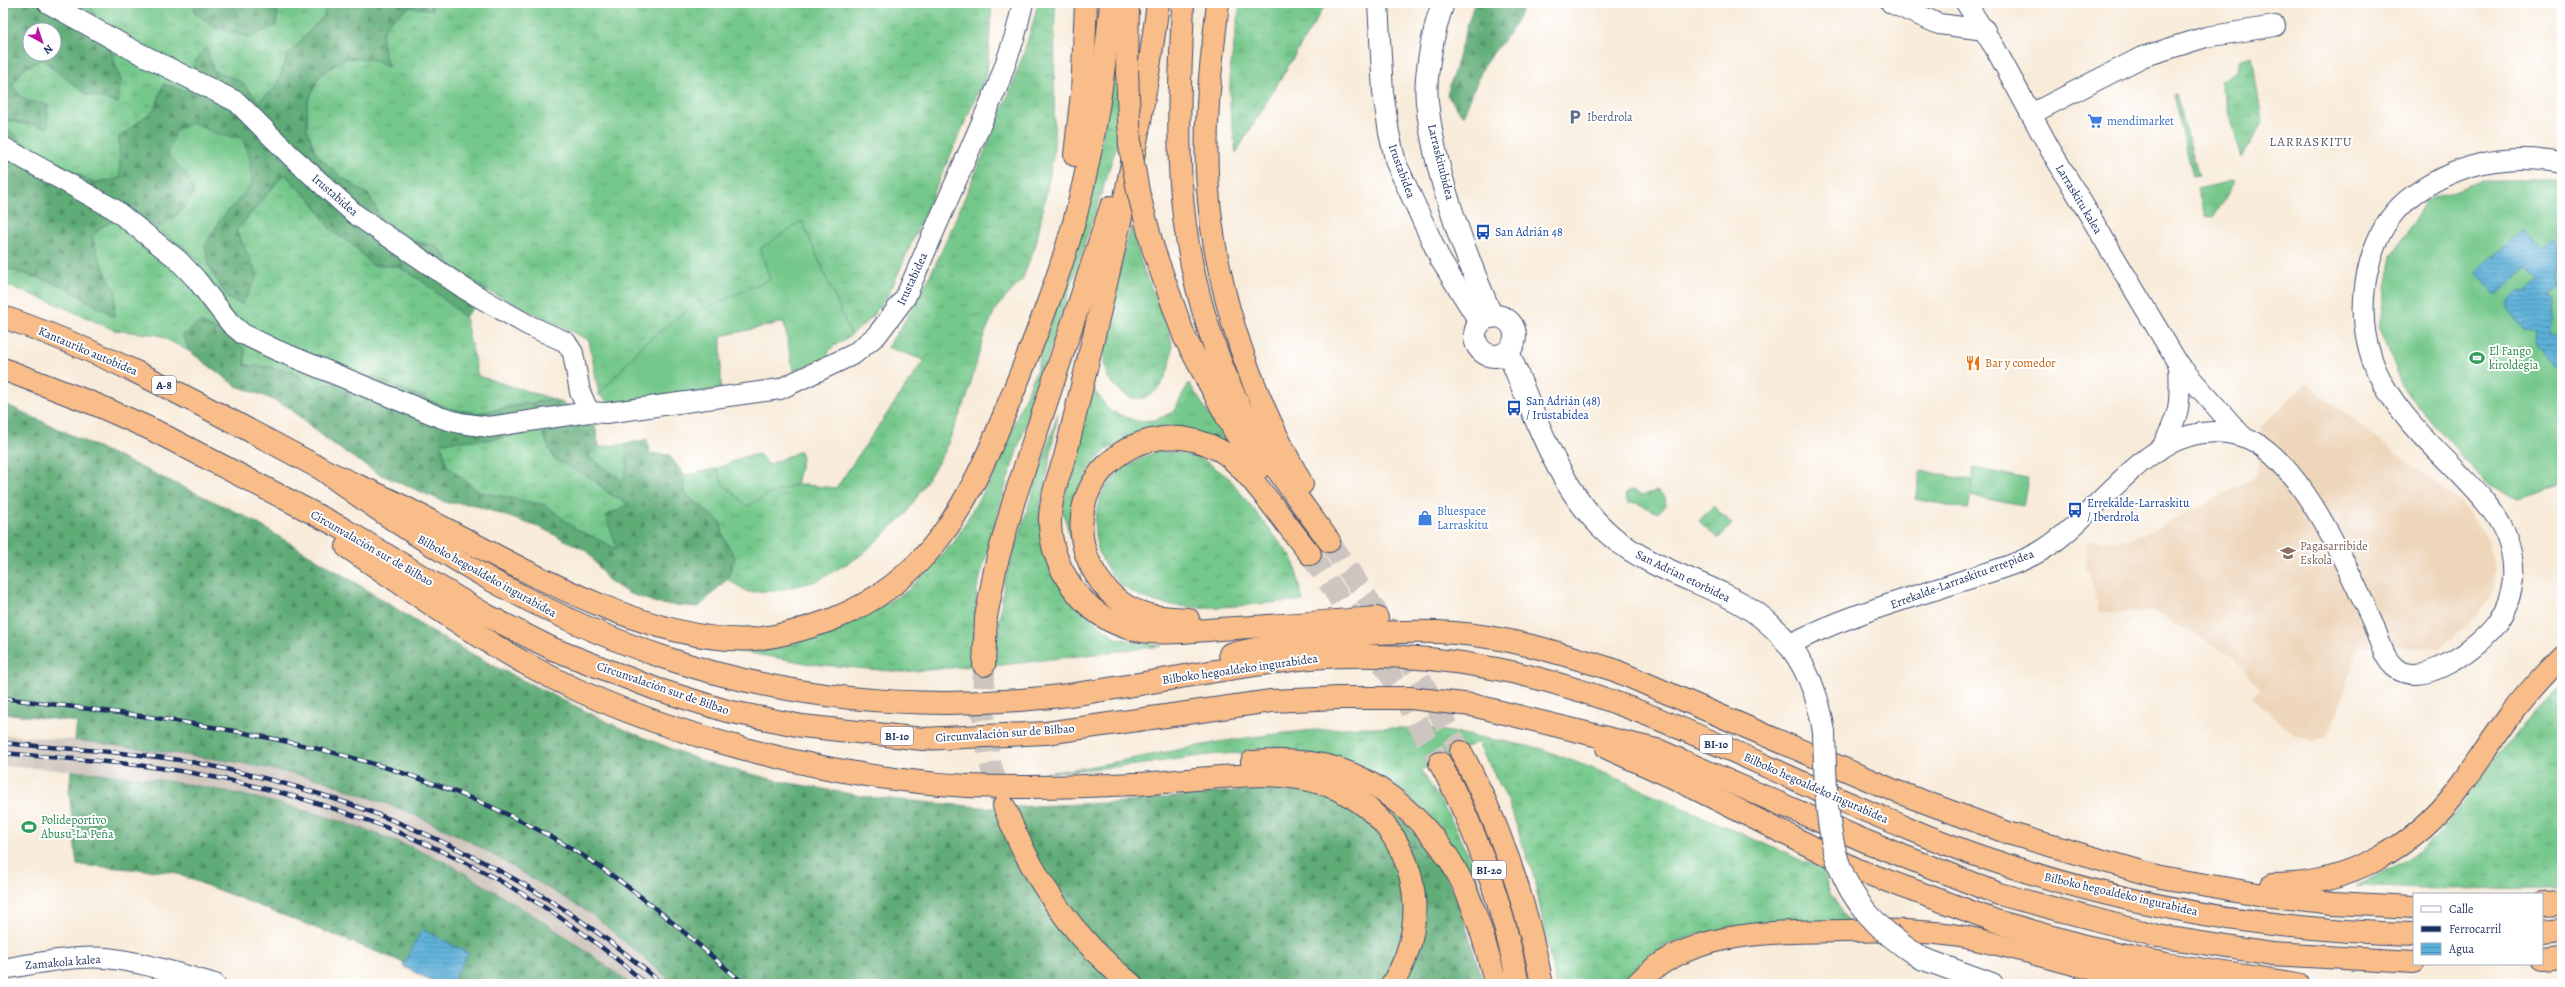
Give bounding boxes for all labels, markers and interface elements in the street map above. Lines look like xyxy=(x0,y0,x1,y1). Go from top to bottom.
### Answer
north arrow xyxy=(22,22,62,62)
text: N xyxy=(40,41,56,58)
parking icon: Iberdrola xyxy=(1566,108,1584,126)
place label: Iberdrola xyxy=(1587,109,1633,125)
supermarket icon: mendimarket xyxy=(2086,112,2104,130)
place label: mendimarket xyxy=(2107,113,2174,129)
street label: Larraskitubidea xyxy=(1424,122,1458,202)
district label: LARRASKITU xyxy=(2269,133,2353,150)
street label: Irustabidea xyxy=(1385,142,1419,201)
street label: Larraskitu kalea xyxy=(2052,161,2106,237)
street label: Irustabidea xyxy=(308,170,362,220)
bus stop icon: San Adrián 48 xyxy=(1474,223,1492,241)
place label: San Adrián 48 xyxy=(1495,224,1563,240)
street label: Irustabidea xyxy=(893,250,931,308)
street label: Kantauriko autobidea xyxy=(36,323,141,379)
place label: El Fango kiroldegia xyxy=(2489,343,2539,373)
sports icon: El Fango kiroldegia xyxy=(2468,349,2486,367)
restaurant icon: Bar y comedor xyxy=(1964,354,1982,372)
place label: Bar y comedor xyxy=(1985,355,2056,371)
road number: A-8 xyxy=(152,376,176,394)
place label: San Adrián (48) / Irustabidea xyxy=(1526,393,1600,423)
bus stop icon: San Adrián (48) / Irustabidea xyxy=(1505,399,1523,417)
place label: Errekalde-Larraskitu / Iberdrola xyxy=(2087,495,2190,525)
bus stop icon: Errekalde-Larraskitu / Iberdrola xyxy=(2066,501,2084,519)
place label: Bluespace Larraskitu xyxy=(1437,503,1488,533)
street label: Circunvalación sur de Bilbao xyxy=(308,506,436,590)
shop icon: Bluespace Larraskitu xyxy=(1416,509,1434,527)
street label: Bilboko hegoaldeko ingurabidea xyxy=(414,531,560,621)
place label: Pagasarribide Eskola xyxy=(2300,538,2368,568)
school or university icon: Pagasarribide Eskola xyxy=(2279,544,2297,562)
street label: Errekalde-Larraskitu errepidea xyxy=(1888,545,2036,612)
street label: San Adrian etorbidea xyxy=(1633,546,1733,606)
street label: Bilboko hegoaldeko ingurabidea xyxy=(1161,650,1319,688)
street label: Circunvalación sur de Bilbao xyxy=(595,658,731,718)
street label: Circunvalación sur de Bilbao xyxy=(935,720,1075,746)
road number: BI-10 xyxy=(881,727,913,745)
road number: BI-10 xyxy=(1700,735,1732,753)
street label: Bilboko hegoaldeko ingurabidea xyxy=(1741,749,1891,827)
place label: Polideportivo Abusu-La Peña xyxy=(40,812,114,842)
sports icon: Polideportivo Abusu-La Peña xyxy=(20,818,38,836)
road number: BI-20 xyxy=(1472,861,1506,879)
street label: Bilboko hegoaldeko ingurabidea xyxy=(2043,869,2200,920)
legend xyxy=(2413,893,2543,965)
text: Calle xyxy=(2449,901,2473,917)
text: Ferrocarril xyxy=(2449,921,2501,937)
text: Agua xyxy=(2448,941,2475,957)
street label: Zamakola kalea xyxy=(25,951,102,973)

